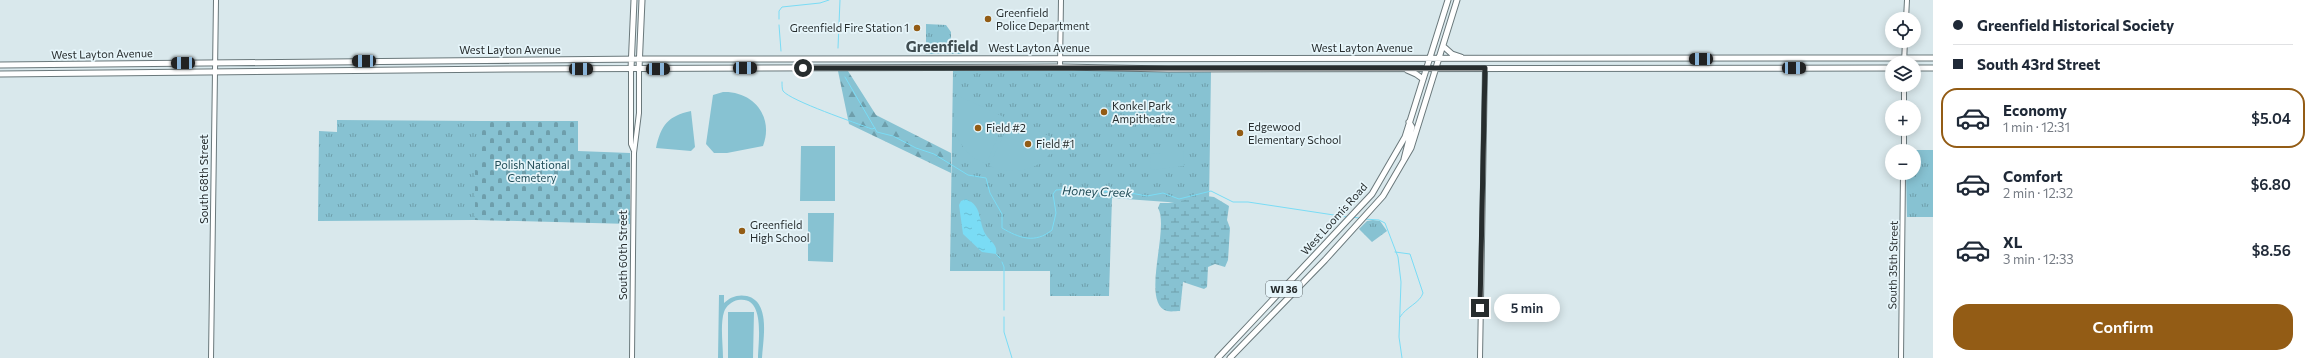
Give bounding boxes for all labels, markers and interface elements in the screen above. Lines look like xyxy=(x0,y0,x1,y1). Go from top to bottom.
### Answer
place label: Greenfield Police Department xyxy=(996,6,1090,32)
map controls xyxy=(1885,12,1921,180)
button: locate xyxy=(1885,12,1921,48)
marker: Greenfield Police Department xyxy=(983,14,993,24)
text: Greenfield Historical Society xyxy=(1977,16,2174,34)
place label: Greenfield Fire Station 1 xyxy=(790,21,909,34)
marker: Greenfield Fire Station 1 xyxy=(912,23,922,33)
district label: Greenfield xyxy=(906,37,978,55)
street label: West Layton Avenue xyxy=(988,41,1090,54)
street label: West Layton Avenue xyxy=(1311,41,1413,54)
street label: West Layton Avenue xyxy=(459,43,561,56)
street label: West Layton Avenue xyxy=(51,46,153,61)
car xyxy=(1689,53,1713,65)
car xyxy=(352,55,376,67)
text: South 43rd Street xyxy=(1977,55,2100,73)
button: layers xyxy=(1885,56,1921,92)
car xyxy=(171,57,195,69)
route start xyxy=(794,59,812,77)
car xyxy=(733,62,757,74)
car xyxy=(1782,62,1806,74)
car xyxy=(569,63,593,75)
car xyxy=(646,63,670,75)
place label: Konkel Park Ampitheatre xyxy=(1112,99,1176,125)
button: + xyxy=(1885,100,1921,136)
icon: car xyxy=(1955,100,1991,136)
text: Economy xyxy=(2003,101,2067,119)
marker: Konkel Park Ampitheatre xyxy=(1099,107,1109,117)
text: $5.04 xyxy=(2251,109,2291,127)
text: 1 min · 12:31 xyxy=(2003,119,2070,135)
place label: Edgewood Elementary School xyxy=(1248,120,1341,146)
place label: Field #2 xyxy=(986,121,1026,134)
marker: Field #2 xyxy=(973,123,983,133)
marker: Edgewood Elementary School xyxy=(1235,128,1245,138)
street label: South 68th Street xyxy=(197,134,210,224)
place label: Field #1 xyxy=(1036,137,1074,150)
marker: Field #1 xyxy=(1023,139,1033,149)
button: − xyxy=(1885,144,1921,180)
park label: Polish National Cemetery xyxy=(494,158,570,184)
icon: car xyxy=(1955,166,1991,202)
text: Comfort xyxy=(2003,167,2063,185)
text: $6.80 xyxy=(2251,175,2291,193)
street label: West Loomis Road xyxy=(1298,180,1369,257)
water label: Honey Creek xyxy=(1062,183,1133,199)
text: 2 min · 12:32 xyxy=(2003,185,2073,201)
street label: South 60th Street xyxy=(616,210,629,300)
place label: Greenfield High School xyxy=(750,218,810,244)
street label: South 35th Street xyxy=(1885,220,1900,309)
marker: Greenfield High School xyxy=(737,226,747,236)
icon: car xyxy=(1955,232,1991,268)
text: XL xyxy=(2003,233,2022,251)
text: $8.56 xyxy=(2252,241,2291,259)
text: 3 min · 12:33 xyxy=(2003,251,2074,267)
road number: WI 36 xyxy=(1266,281,1302,297)
callout: 5 min xyxy=(1494,294,1560,322)
route end xyxy=(1471,299,1489,317)
text: 5 min xyxy=(1511,300,1543,316)
button: Confirm xyxy=(1953,304,2293,350)

